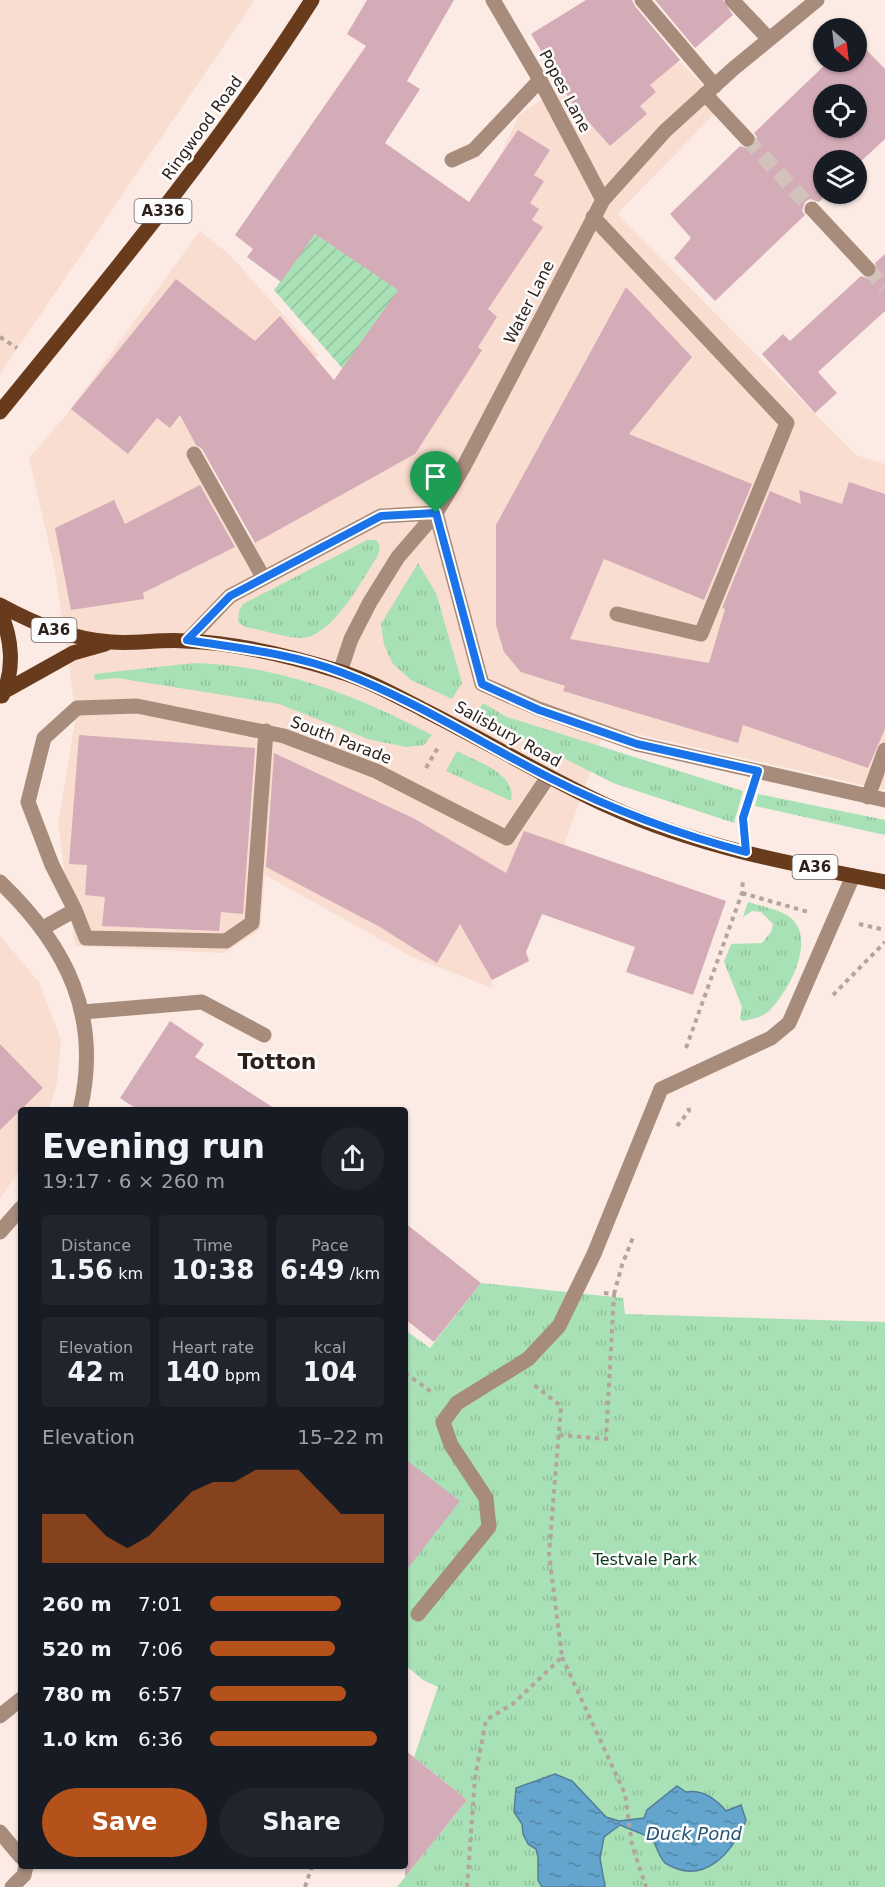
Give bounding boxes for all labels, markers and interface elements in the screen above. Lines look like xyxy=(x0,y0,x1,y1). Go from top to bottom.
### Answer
north arrow xyxy=(813,18,867,72)
map controls xyxy=(813,18,867,204)
street label: Popes Lane xyxy=(535,46,595,136)
street label: Ringwood Road xyxy=(158,72,246,184)
button: locate xyxy=(813,84,867,138)
button: layers xyxy=(813,150,867,204)
road number: A336 xyxy=(134,199,192,223)
street label: Water Lane xyxy=(500,257,558,347)
pin xyxy=(410,451,461,513)
icon: arrive xyxy=(419,460,452,493)
road number: A36 xyxy=(32,618,76,642)
street label: Salisbury Road xyxy=(451,697,565,771)
street label: South Parade xyxy=(288,712,394,768)
road number: A36 xyxy=(792,855,838,879)
district label: Totton xyxy=(237,1049,317,1074)
text: Evening run xyxy=(42,1127,265,1166)
button: share xyxy=(321,1127,384,1190)
text: 19:17 · 6 × 260 m xyxy=(42,1169,225,1193)
text: Distance xyxy=(61,1236,131,1255)
text: Time xyxy=(193,1236,233,1255)
text: Pace xyxy=(311,1236,349,1255)
text: 1.56 xyxy=(49,1255,113,1285)
text: 10:38 xyxy=(172,1255,254,1285)
text: 6:49 xyxy=(280,1255,345,1285)
text: km xyxy=(113,1264,143,1283)
text: /km xyxy=(345,1264,380,1283)
text: Elevation xyxy=(59,1338,133,1357)
text: Heart rate xyxy=(172,1338,254,1357)
text: kcal xyxy=(314,1338,346,1357)
text: 42 xyxy=(68,1357,104,1387)
text: 140 xyxy=(165,1357,220,1387)
text: 104 xyxy=(303,1357,357,1387)
text: m xyxy=(104,1366,124,1385)
text: bpm xyxy=(220,1366,261,1385)
text: Elevation xyxy=(42,1425,135,1449)
text: 15–22 m xyxy=(297,1425,384,1449)
park label: Testvale Park xyxy=(592,1550,698,1569)
text: 260 m xyxy=(42,1592,112,1616)
text: 7:01 xyxy=(138,1592,183,1616)
text: 520 m xyxy=(42,1637,112,1661)
text: 7:06 xyxy=(138,1637,183,1661)
text: 780 m xyxy=(42,1682,112,1706)
text: 6:57 xyxy=(138,1682,183,1706)
text: 1.0 km xyxy=(42,1727,119,1751)
text: 6:36 xyxy=(138,1727,183,1751)
button: Save xyxy=(42,1788,207,1857)
button: Share xyxy=(219,1788,384,1857)
water label: Duck Pond xyxy=(646,1823,743,1844)

